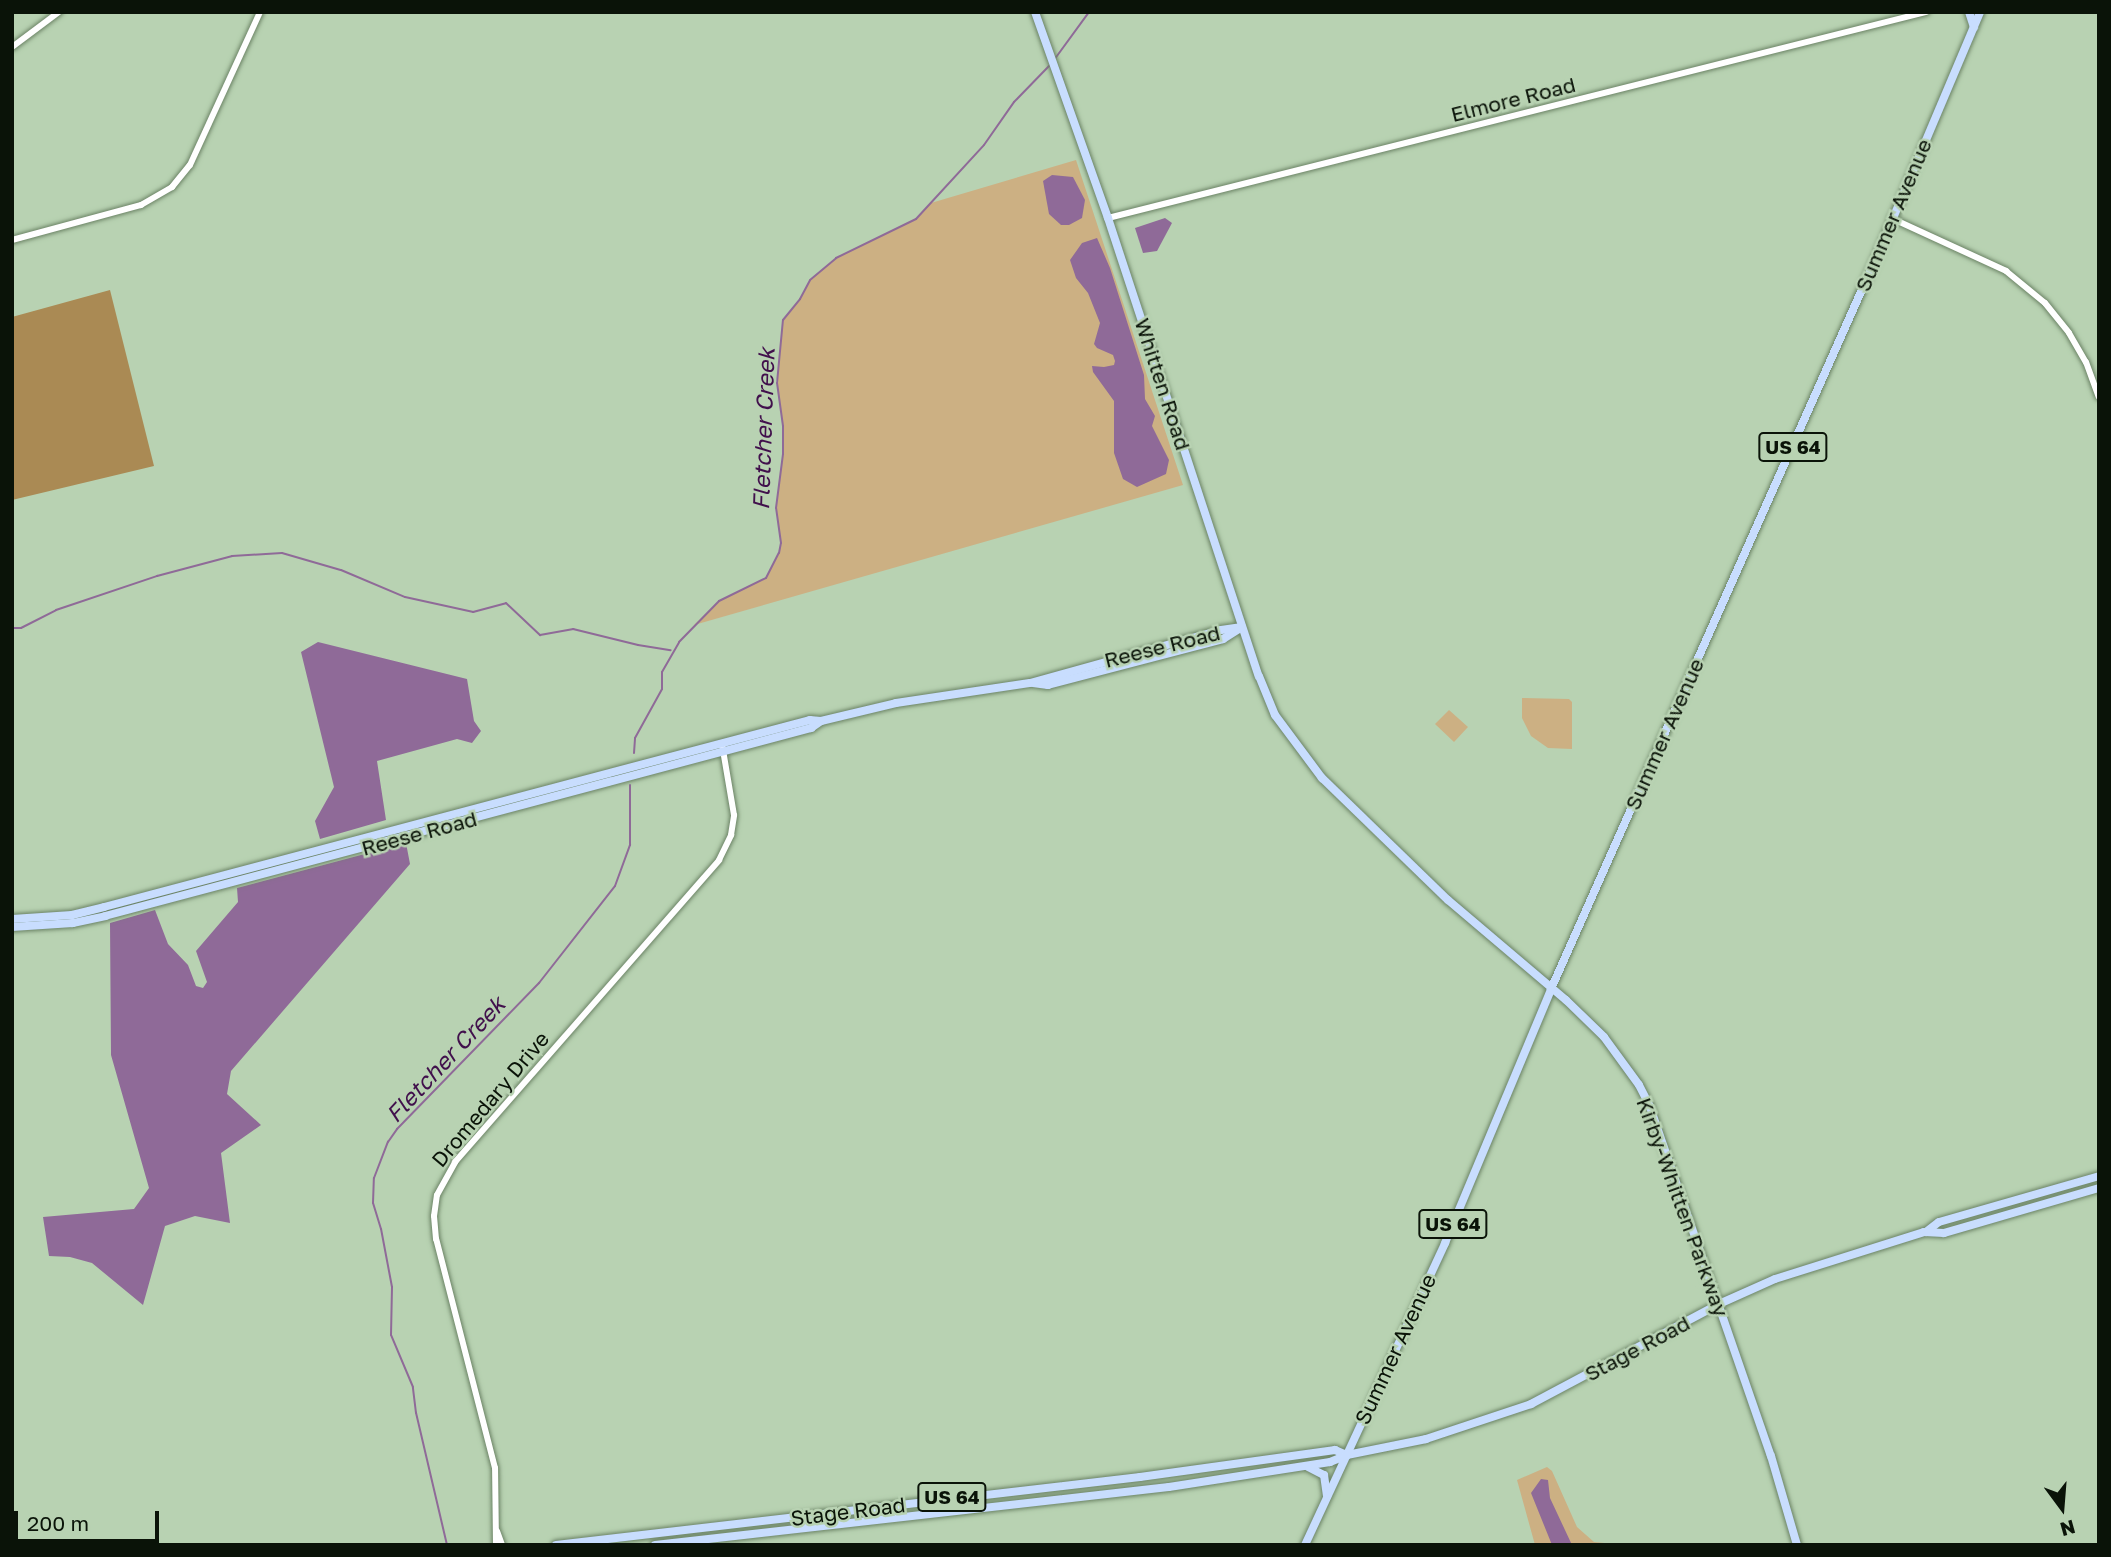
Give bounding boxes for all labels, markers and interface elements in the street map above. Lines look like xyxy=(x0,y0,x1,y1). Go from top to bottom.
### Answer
street label: Elmore Road xyxy=(1448,71,1578,127)
street label: Summer Avenue xyxy=(1850,135,1936,295)
street label: Whitten Road xyxy=(1130,315,1196,453)
water label: Fletcher Creek xyxy=(746,347,780,511)
road number: US 64 xyxy=(1758,432,1828,462)
street label: Reese Road xyxy=(1101,619,1223,673)
street label: Summer Avenue xyxy=(1619,654,1709,814)
street label: Reese Road xyxy=(359,806,479,860)
water label: Fletcher Creek xyxy=(380,990,510,1128)
street label: Dromedary Drive xyxy=(426,1026,554,1172)
street label: Kirby-Whitten Parkway xyxy=(1632,1094,1734,1320)
road number: US 64 xyxy=(1418,1208,1488,1240)
street label: Summer Avenue xyxy=(1349,1270,1441,1428)
street label: Stage Road xyxy=(1580,1310,1694,1386)
north arrow xyxy=(2027,1473,2097,1543)
road number: US 64 xyxy=(917,1482,987,1512)
street label: Stage Road xyxy=(789,1491,907,1531)
scale bar xyxy=(18,1498,163,1542)
text: 200 m xyxy=(27,1510,89,1536)
text: N xyxy=(2058,1516,2078,1542)

